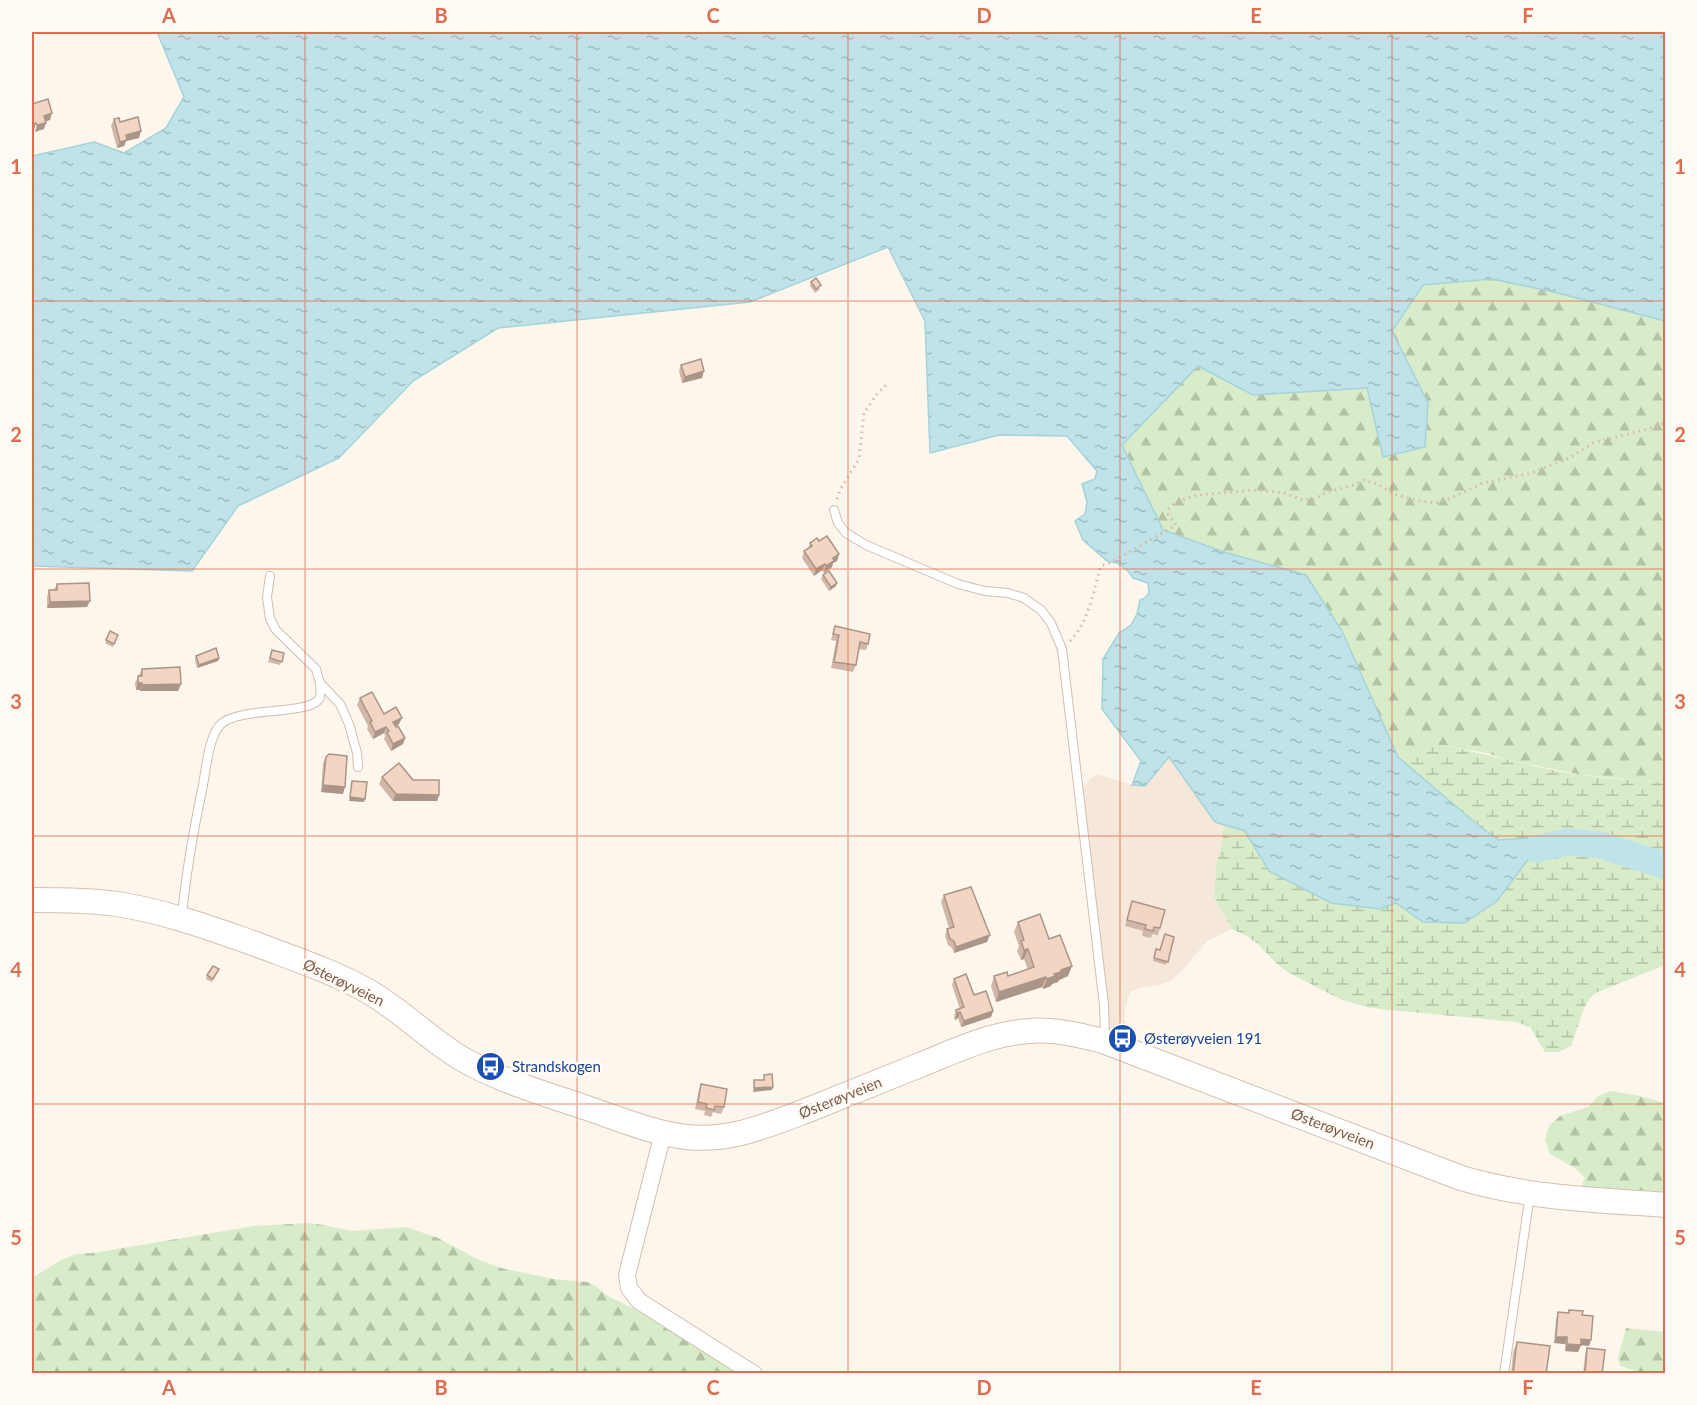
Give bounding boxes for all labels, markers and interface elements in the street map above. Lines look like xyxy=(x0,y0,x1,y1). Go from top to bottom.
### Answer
text: A xyxy=(161,3,176,27)
text: B xyxy=(434,3,448,27)
text: C xyxy=(706,3,720,27)
text: D xyxy=(976,3,992,27)
text: E xyxy=(1250,3,1262,27)
text: F xyxy=(1522,3,1534,27)
text: 1 xyxy=(10,154,22,178)
text: 1 xyxy=(1674,154,1686,178)
text: 2 xyxy=(10,422,22,446)
text: 2 xyxy=(1674,422,1686,446)
text: 3 xyxy=(10,689,22,713)
text: 3 xyxy=(1674,689,1686,713)
street label: Østerøyveien xyxy=(300,955,388,1009)
text: 4 xyxy=(10,957,22,981)
text: 4 xyxy=(1674,957,1686,981)
bus stop icon: Østerøyveien 191 xyxy=(1107,1022,1139,1054)
place label: Østerøyveien 191 xyxy=(1144,1029,1262,1047)
bus stop icon: Strandskogen xyxy=(475,1050,507,1082)
place label: Strandskogen xyxy=(512,1057,601,1075)
street label: Østerøyveien xyxy=(796,1072,884,1122)
street label: Østerøyveien xyxy=(1289,1104,1377,1152)
text: 5 xyxy=(10,1225,22,1249)
text: 5 xyxy=(1674,1225,1686,1249)
text: A xyxy=(161,1375,176,1399)
text: B xyxy=(434,1375,448,1399)
text: C xyxy=(706,1375,720,1399)
text: D xyxy=(976,1375,992,1399)
text: E xyxy=(1250,1375,1262,1399)
text: F xyxy=(1522,1375,1534,1399)

